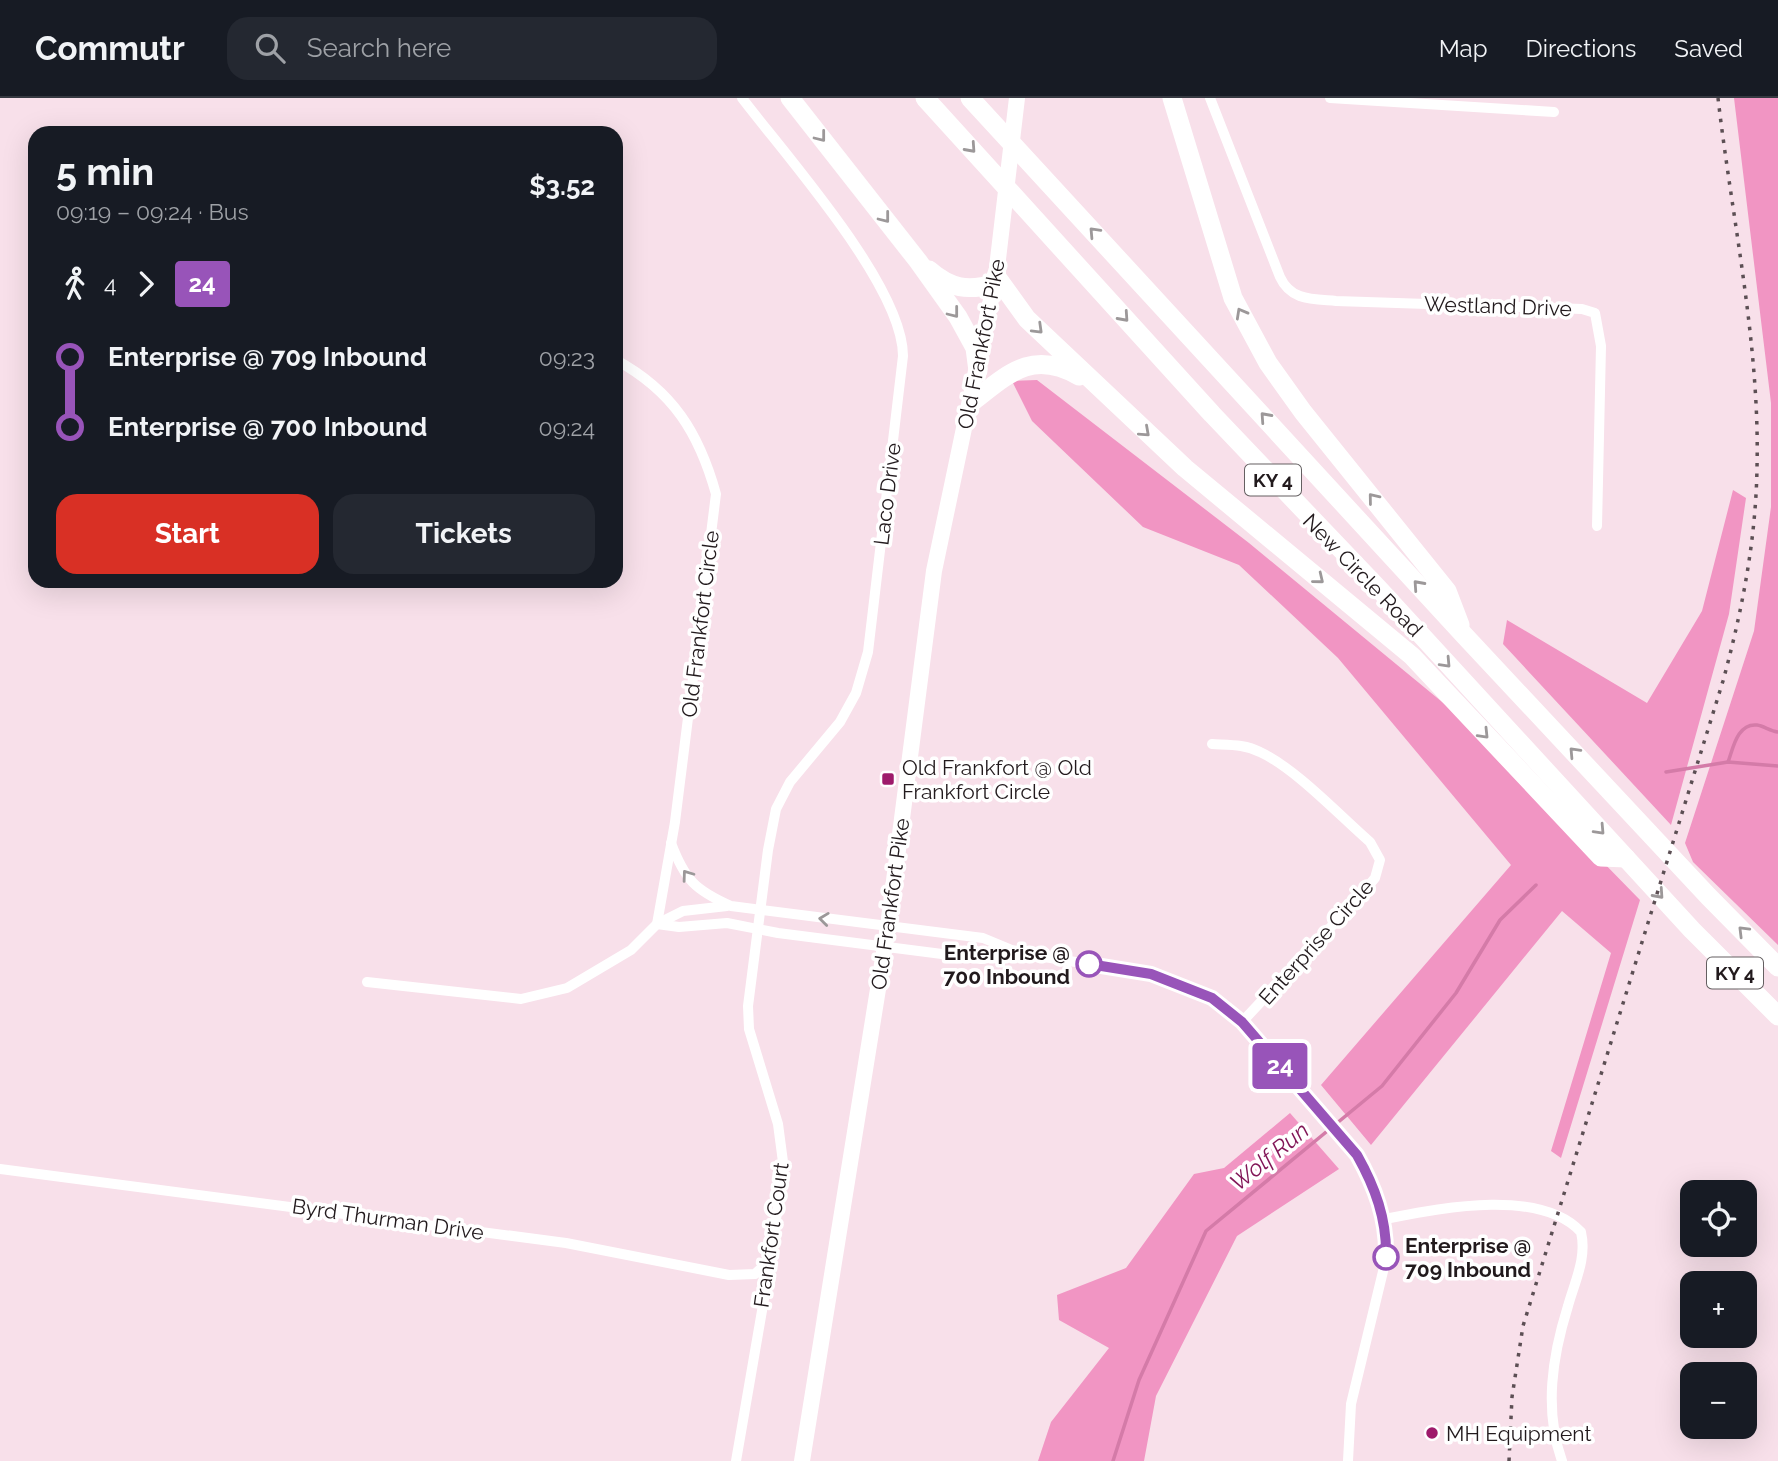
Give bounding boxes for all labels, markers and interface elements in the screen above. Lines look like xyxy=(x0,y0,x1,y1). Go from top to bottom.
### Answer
search box xyxy=(227,17,717,80)
text: Commutr xyxy=(35,29,185,68)
icon: search xyxy=(251,29,289,67)
text: Search here xyxy=(307,33,451,63)
text: Map xyxy=(1439,34,1488,63)
text: Directions xyxy=(1526,34,1636,63)
text: Saved xyxy=(1674,34,1743,63)
one-way arrow xyxy=(812,129,825,142)
one-way arrow xyxy=(963,140,975,153)
text: 5 min xyxy=(56,149,154,194)
text: $3.52 xyxy=(529,171,595,201)
text: 09:19 – 09:24 · Bus xyxy=(56,198,249,225)
one-way arrow xyxy=(876,211,889,223)
one-way arrow xyxy=(1090,227,1102,240)
street label: Old Frankfort Pike xyxy=(952,257,1010,431)
icon: walk xyxy=(56,265,94,303)
icon: forward xyxy=(127,265,165,303)
text: 24 xyxy=(189,269,216,298)
text: 4 xyxy=(104,270,117,297)
street label: Westland Drive xyxy=(1424,291,1572,321)
one-way arrow xyxy=(946,306,959,318)
one-way arrow xyxy=(1236,308,1249,321)
one-way arrow xyxy=(1116,309,1128,322)
one-way arrow xyxy=(1030,321,1043,334)
text: Enterprise @ 709 Inbound xyxy=(108,342,427,372)
text: 09:23 xyxy=(539,344,595,371)
text: Enterprise @ 700 Inbound xyxy=(108,412,427,442)
one-way arrow xyxy=(1260,412,1273,425)
text: 09:24 xyxy=(539,414,595,441)
one-way arrow xyxy=(1137,423,1150,436)
street label: Laco Drive xyxy=(868,441,906,547)
road number: KY 4 xyxy=(1245,464,1301,496)
button: Start xyxy=(56,494,319,574)
button: Tickets xyxy=(333,494,595,574)
one-way arrow xyxy=(1368,494,1381,506)
street label: New Circle Road xyxy=(1298,508,1428,642)
street label: Old Frankfort Circle xyxy=(676,529,724,719)
one-way arrow xyxy=(1311,570,1323,583)
one-way arrow xyxy=(1414,580,1426,593)
one-way arrow xyxy=(1438,655,1450,668)
one-way arrow xyxy=(1476,726,1488,739)
one-way arrow xyxy=(1569,748,1582,761)
place label: Old Frankfort @ Old Frankfort Circle xyxy=(902,755,1092,804)
marker: Old Frankfort @ Old Frankfort Circle xyxy=(880,771,896,787)
street label: Old Frankfort Pike xyxy=(866,817,914,991)
one-way arrow xyxy=(1592,822,1605,835)
one-way arrow xyxy=(682,870,695,883)
street label: Enterprise Circle xyxy=(1253,874,1379,1010)
one-way arrow xyxy=(1651,886,1663,899)
one-way arrow xyxy=(818,911,830,926)
one-way arrow xyxy=(1738,927,1751,940)
place label: Enterprise @ 700 Inbound xyxy=(943,940,1070,989)
marker: Enterprise @ 700 Inbound xyxy=(1076,951,1102,977)
road number: KY 4 xyxy=(1707,958,1763,988)
line badge: 24 xyxy=(1248,1043,1312,1089)
text: 24 xyxy=(1266,1051,1294,1080)
water label: Wolf Run xyxy=(1224,1116,1314,1196)
street label: Frankfort Court xyxy=(748,1161,794,1309)
map controls xyxy=(1680,1180,1757,1439)
button: locate xyxy=(1680,1180,1757,1257)
street label: Byrd Thurman Drive xyxy=(290,1193,486,1245)
place label: Enterprise @ 709 Inbound xyxy=(1405,1233,1531,1282)
marker: Enterprise @ 709 Inbound xyxy=(1373,1244,1399,1270)
button: + xyxy=(1680,1271,1757,1348)
button: − xyxy=(1680,1362,1757,1439)
place label: MH Equipment xyxy=(1446,1421,1592,1446)
marker: MH Equipment xyxy=(1424,1425,1440,1441)

